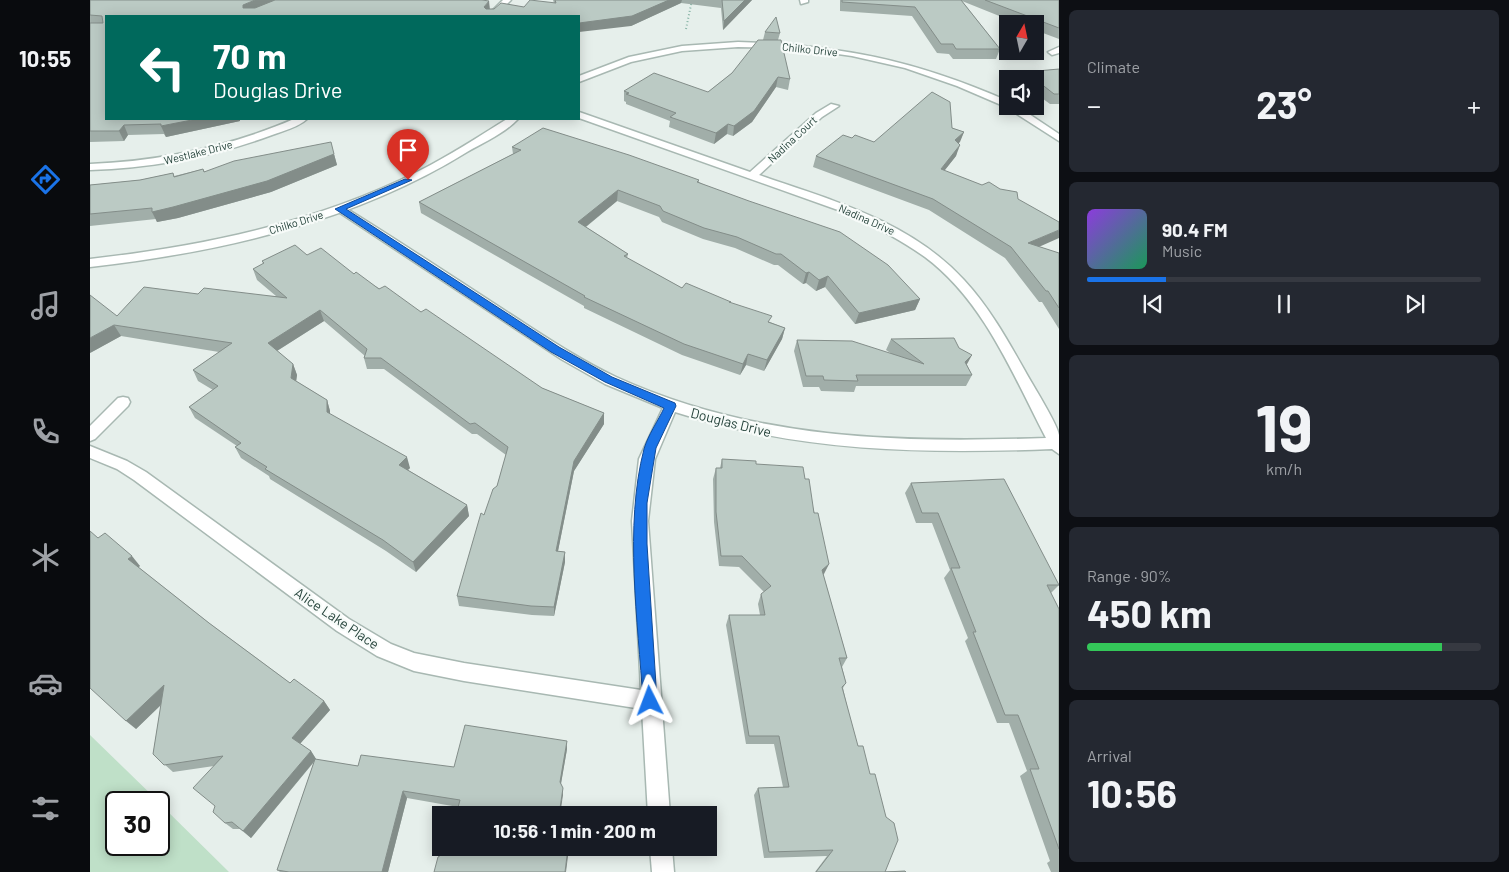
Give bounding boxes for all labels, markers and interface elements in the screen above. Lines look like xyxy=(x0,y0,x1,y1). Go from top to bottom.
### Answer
north arrow xyxy=(999,15,1044,60)
map controls xyxy=(999,15,1044,115)
text: 70 m xyxy=(213,34,287,76)
icon: left xyxy=(130,35,195,100)
street label: Chilko Drive xyxy=(781,40,839,58)
text: 10:55 xyxy=(19,45,71,71)
text: Climate xyxy=(1087,57,1140,76)
button: sound xyxy=(999,70,1044,115)
text: Douglas Drive xyxy=(213,76,342,102)
text: 23° xyxy=(1256,81,1312,127)
text: − xyxy=(1087,88,1101,122)
text: + xyxy=(1467,88,1481,122)
street label: Nadina Court xyxy=(765,113,819,165)
pin xyxy=(387,129,429,180)
icon: arrive xyxy=(394,136,422,164)
street label: Westlake Drive xyxy=(162,137,234,167)
icon: directions xyxy=(28,162,63,197)
street label: Nadina Drive xyxy=(837,201,897,237)
street label: Chilko Drive xyxy=(267,208,325,236)
text: 90.4 FM xyxy=(1162,218,1228,241)
text: Music xyxy=(1162,241,1202,260)
icon: music xyxy=(28,288,63,323)
icon: previous xyxy=(1139,290,1167,318)
icon: pause xyxy=(1270,290,1298,318)
icon: next xyxy=(1401,290,1429,318)
text: 19 xyxy=(1255,387,1313,465)
street label: Douglas Drive xyxy=(689,404,773,440)
icon: phone xyxy=(28,414,63,449)
text: km/h xyxy=(1266,459,1302,478)
icon: climate xyxy=(28,540,63,575)
text: Range · 90% xyxy=(1087,566,1171,585)
street label: Alice Lake Place xyxy=(292,583,382,653)
text: 450 km xyxy=(1087,590,1212,636)
icon: car xyxy=(28,666,63,701)
position arrow xyxy=(623,674,675,726)
text: Arrival xyxy=(1087,746,1132,765)
text: 10:56 xyxy=(1087,770,1177,816)
icon: filters xyxy=(28,791,63,826)
speed limit sign: 30 xyxy=(105,791,170,856)
text: 10:56 · 1 min · 200 m xyxy=(493,819,656,842)

